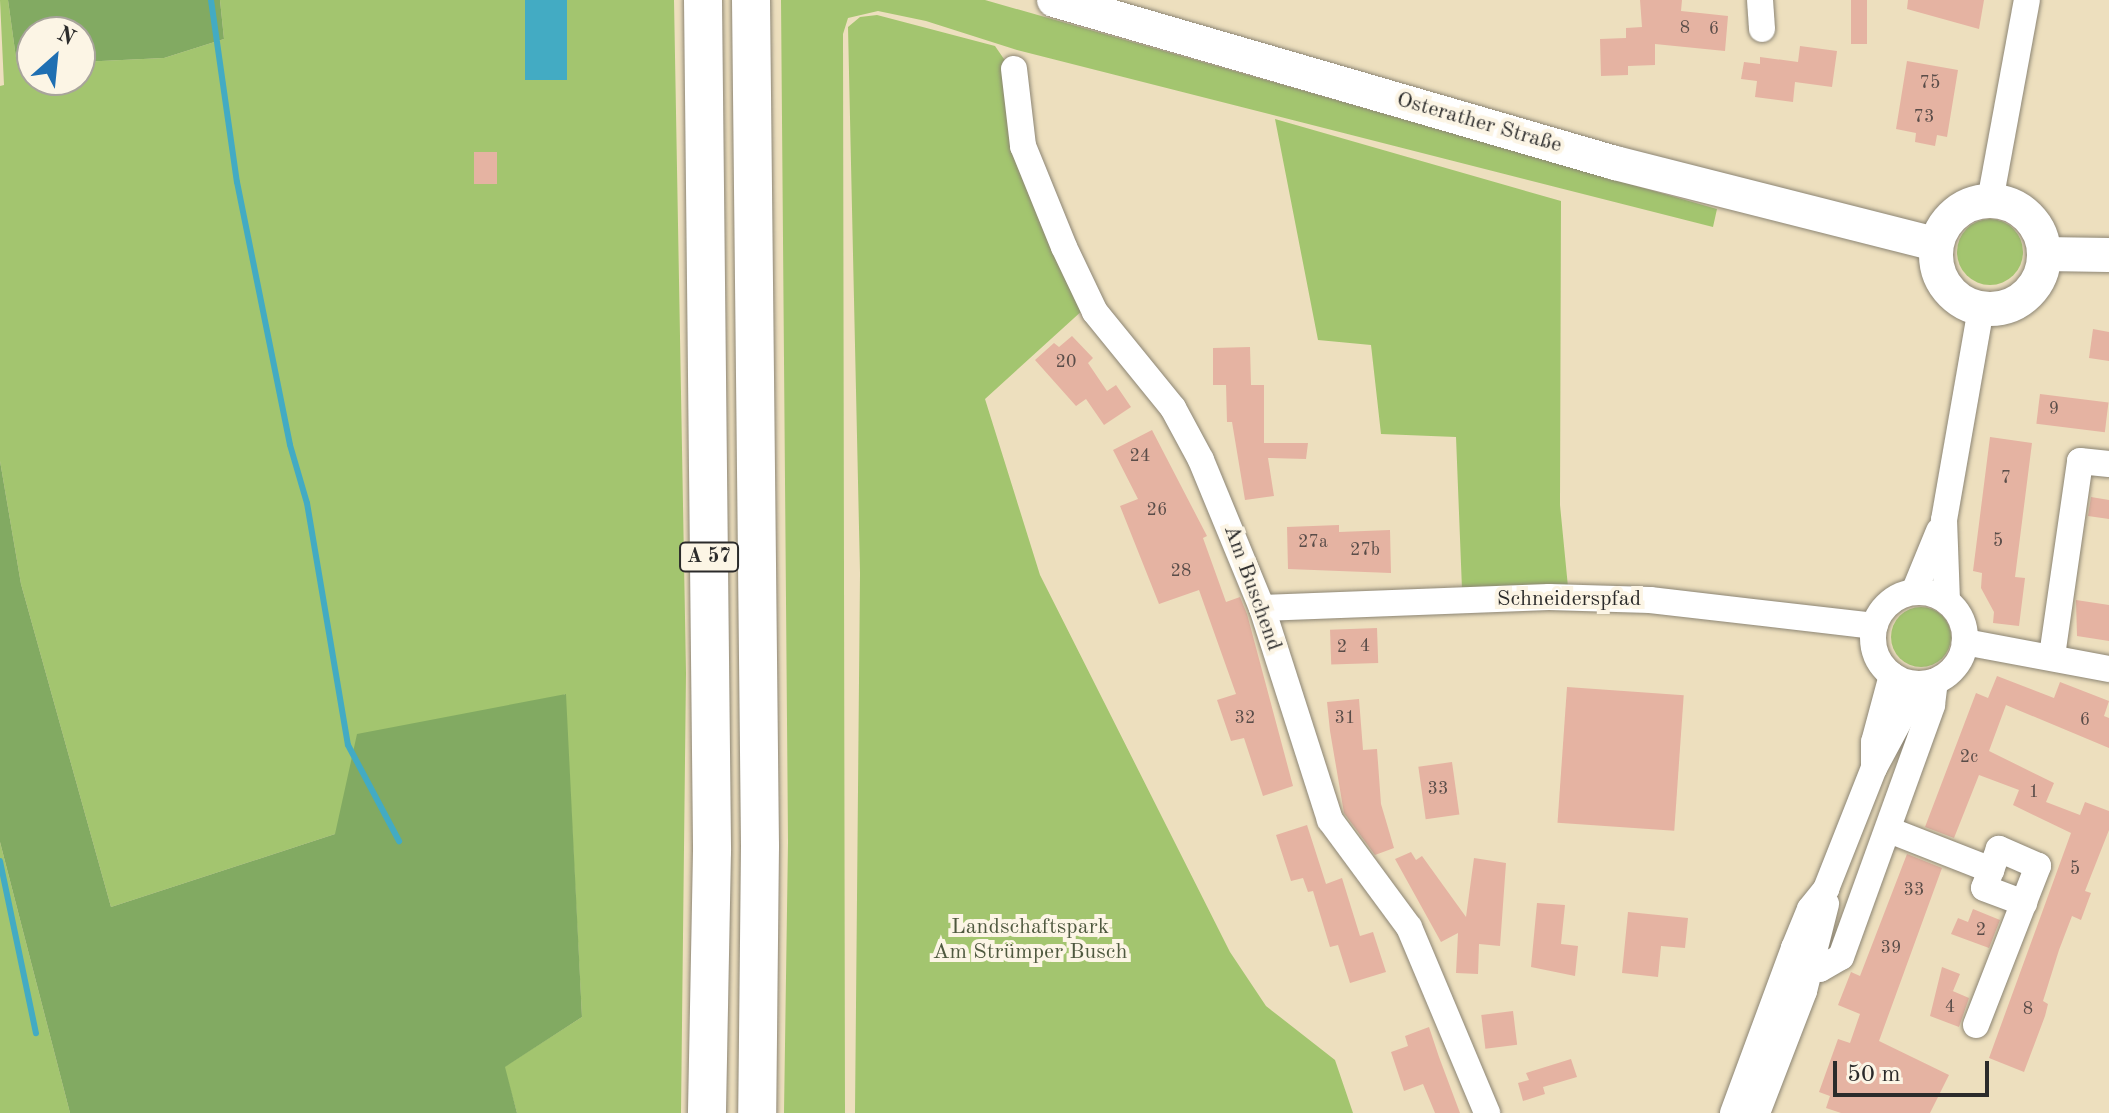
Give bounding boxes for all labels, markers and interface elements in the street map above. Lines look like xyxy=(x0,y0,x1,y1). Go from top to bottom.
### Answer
north arrow xyxy=(16,16,96,96)
house number: 8 xyxy=(1680,17,1690,39)
house number: 6 xyxy=(1709,18,1719,40)
text: N xyxy=(54,23,78,50)
house number: 75 xyxy=(1920,72,1940,94)
street label: Osterather Straße xyxy=(1393,87,1565,159)
house number: 73 xyxy=(1914,106,1934,128)
house number: 20 xyxy=(1056,351,1076,373)
house number: 9 xyxy=(2049,398,2059,420)
house number: 24 xyxy=(1130,445,1150,467)
house number: 7 xyxy=(2001,467,2011,489)
house number: 26 xyxy=(1147,499,1167,521)
street label: Am Buschend xyxy=(1217,521,1287,655)
house number: 5 xyxy=(1993,530,2003,552)
house number: 27a xyxy=(1298,531,1328,553)
house number: 27b xyxy=(1350,539,1380,561)
road number: A 57 xyxy=(679,541,739,573)
house number: 28 xyxy=(1171,560,1191,582)
street label: Schneiderspfad xyxy=(1497,587,1641,613)
house number: 4 xyxy=(1360,635,1370,657)
house number: 2 xyxy=(1337,636,1347,658)
house number: 32 xyxy=(1235,707,1255,729)
house number: 31 xyxy=(1335,707,1355,729)
house number: 6 xyxy=(2080,709,2090,731)
house number: 2c xyxy=(1960,746,1978,768)
house number: 33 xyxy=(1428,778,1448,800)
house number: 1 xyxy=(2029,781,2039,803)
house number: 5 xyxy=(2070,858,2080,880)
house number: 33 xyxy=(1904,879,1924,901)
park label: Landschaftspark Am Strümper Busch xyxy=(933,914,1127,966)
house number: 2 xyxy=(1976,919,1986,941)
house number: 39 xyxy=(1881,937,1901,959)
house number: 4 xyxy=(1945,996,1955,1018)
house number: 8 xyxy=(2023,998,2033,1020)
scale bar xyxy=(1837,1045,1993,1095)
text: 50 m xyxy=(1847,1063,1901,1087)

